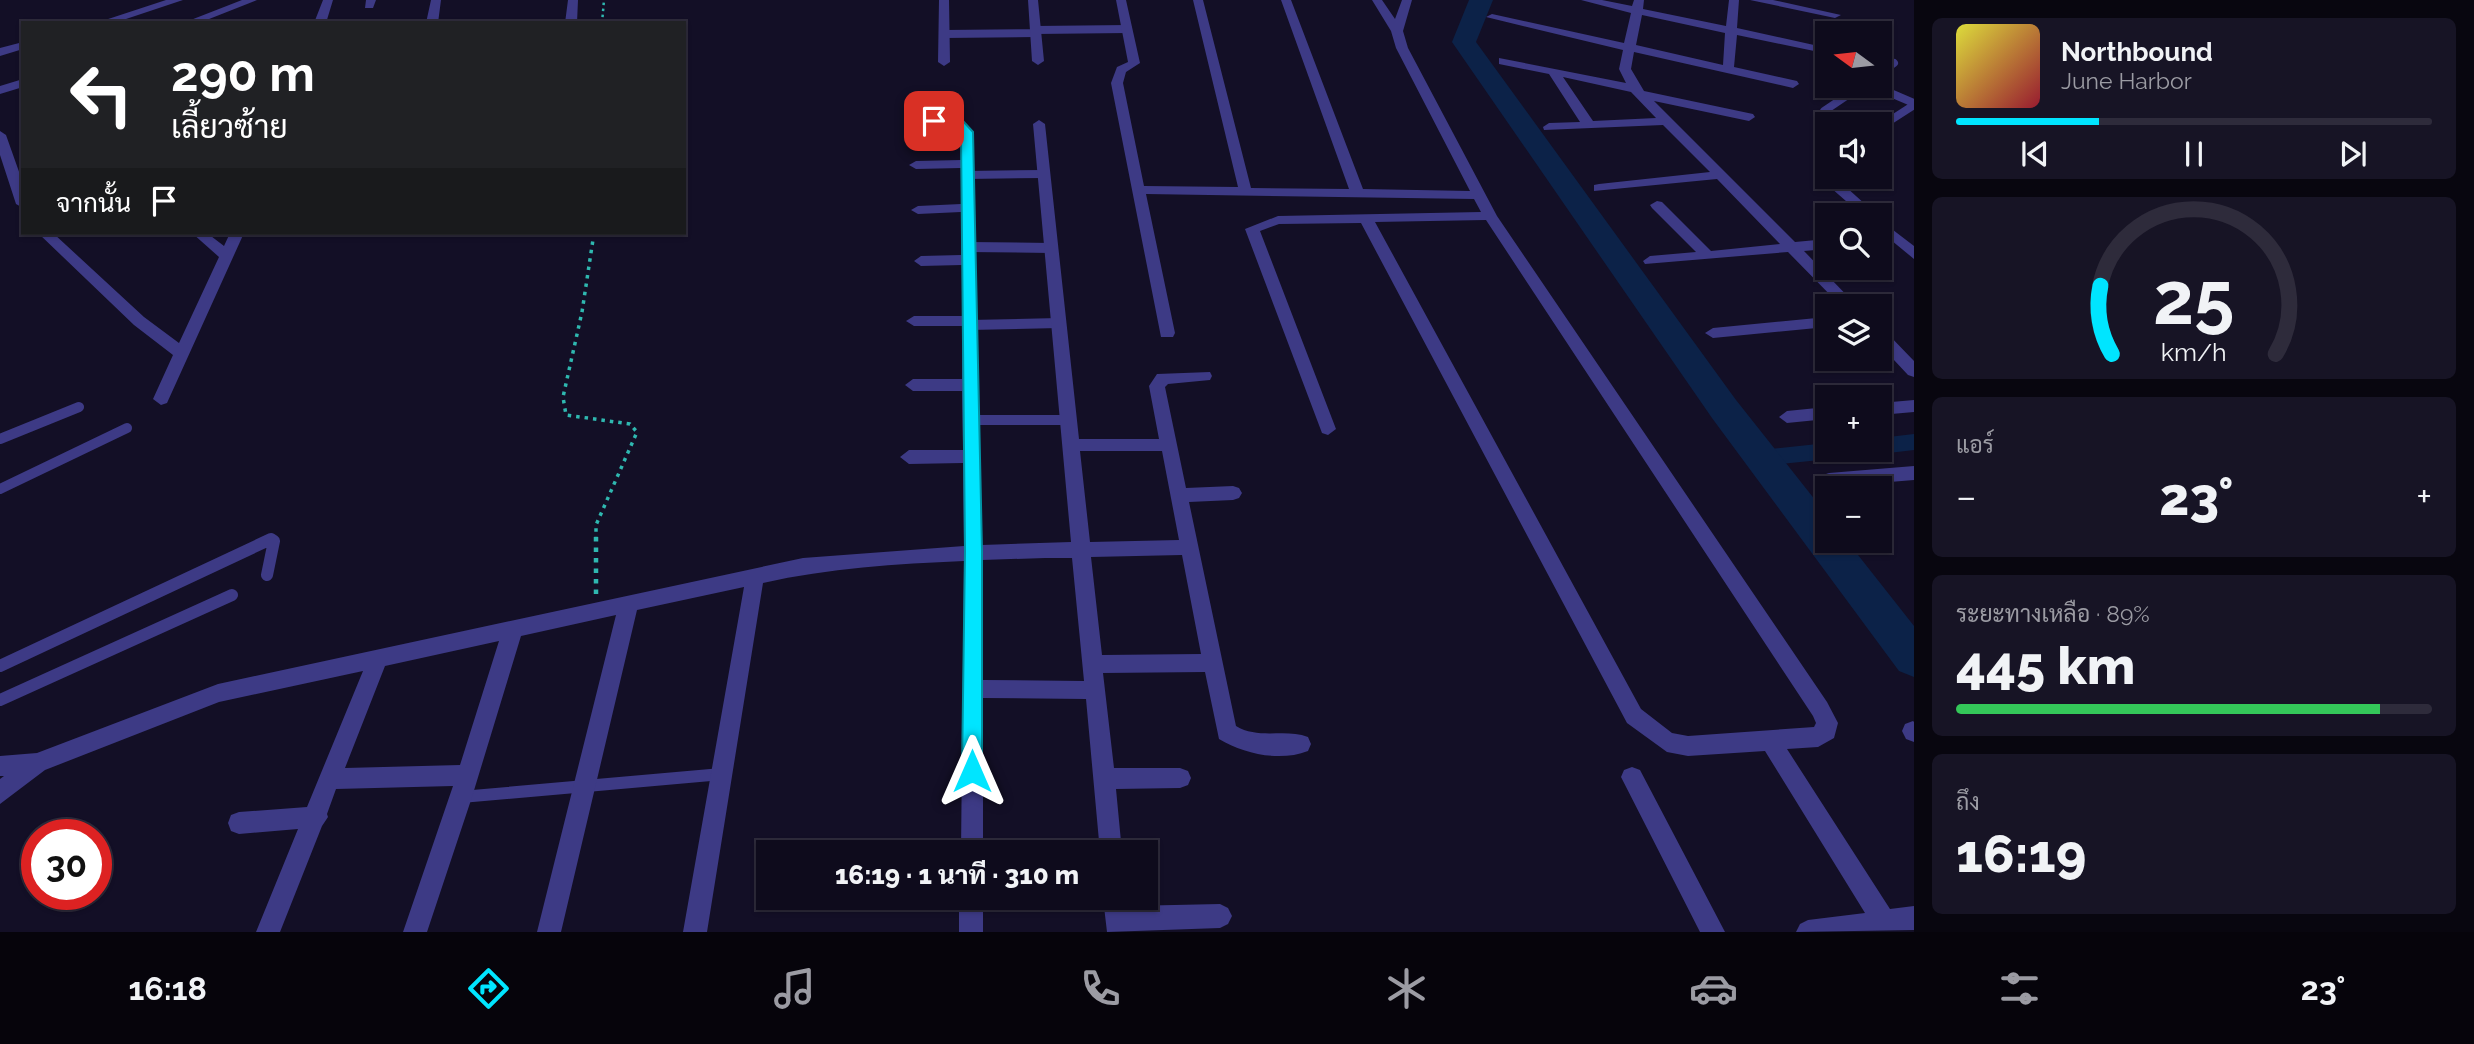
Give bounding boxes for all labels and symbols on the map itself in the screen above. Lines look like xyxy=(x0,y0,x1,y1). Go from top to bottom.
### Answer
north arrow xyxy=(1815,21,1892,98)
pin xyxy=(904,91,964,151)
position arrow xyxy=(935,734,1009,808)
speed limit sign: 30 xyxy=(21,819,112,910)

